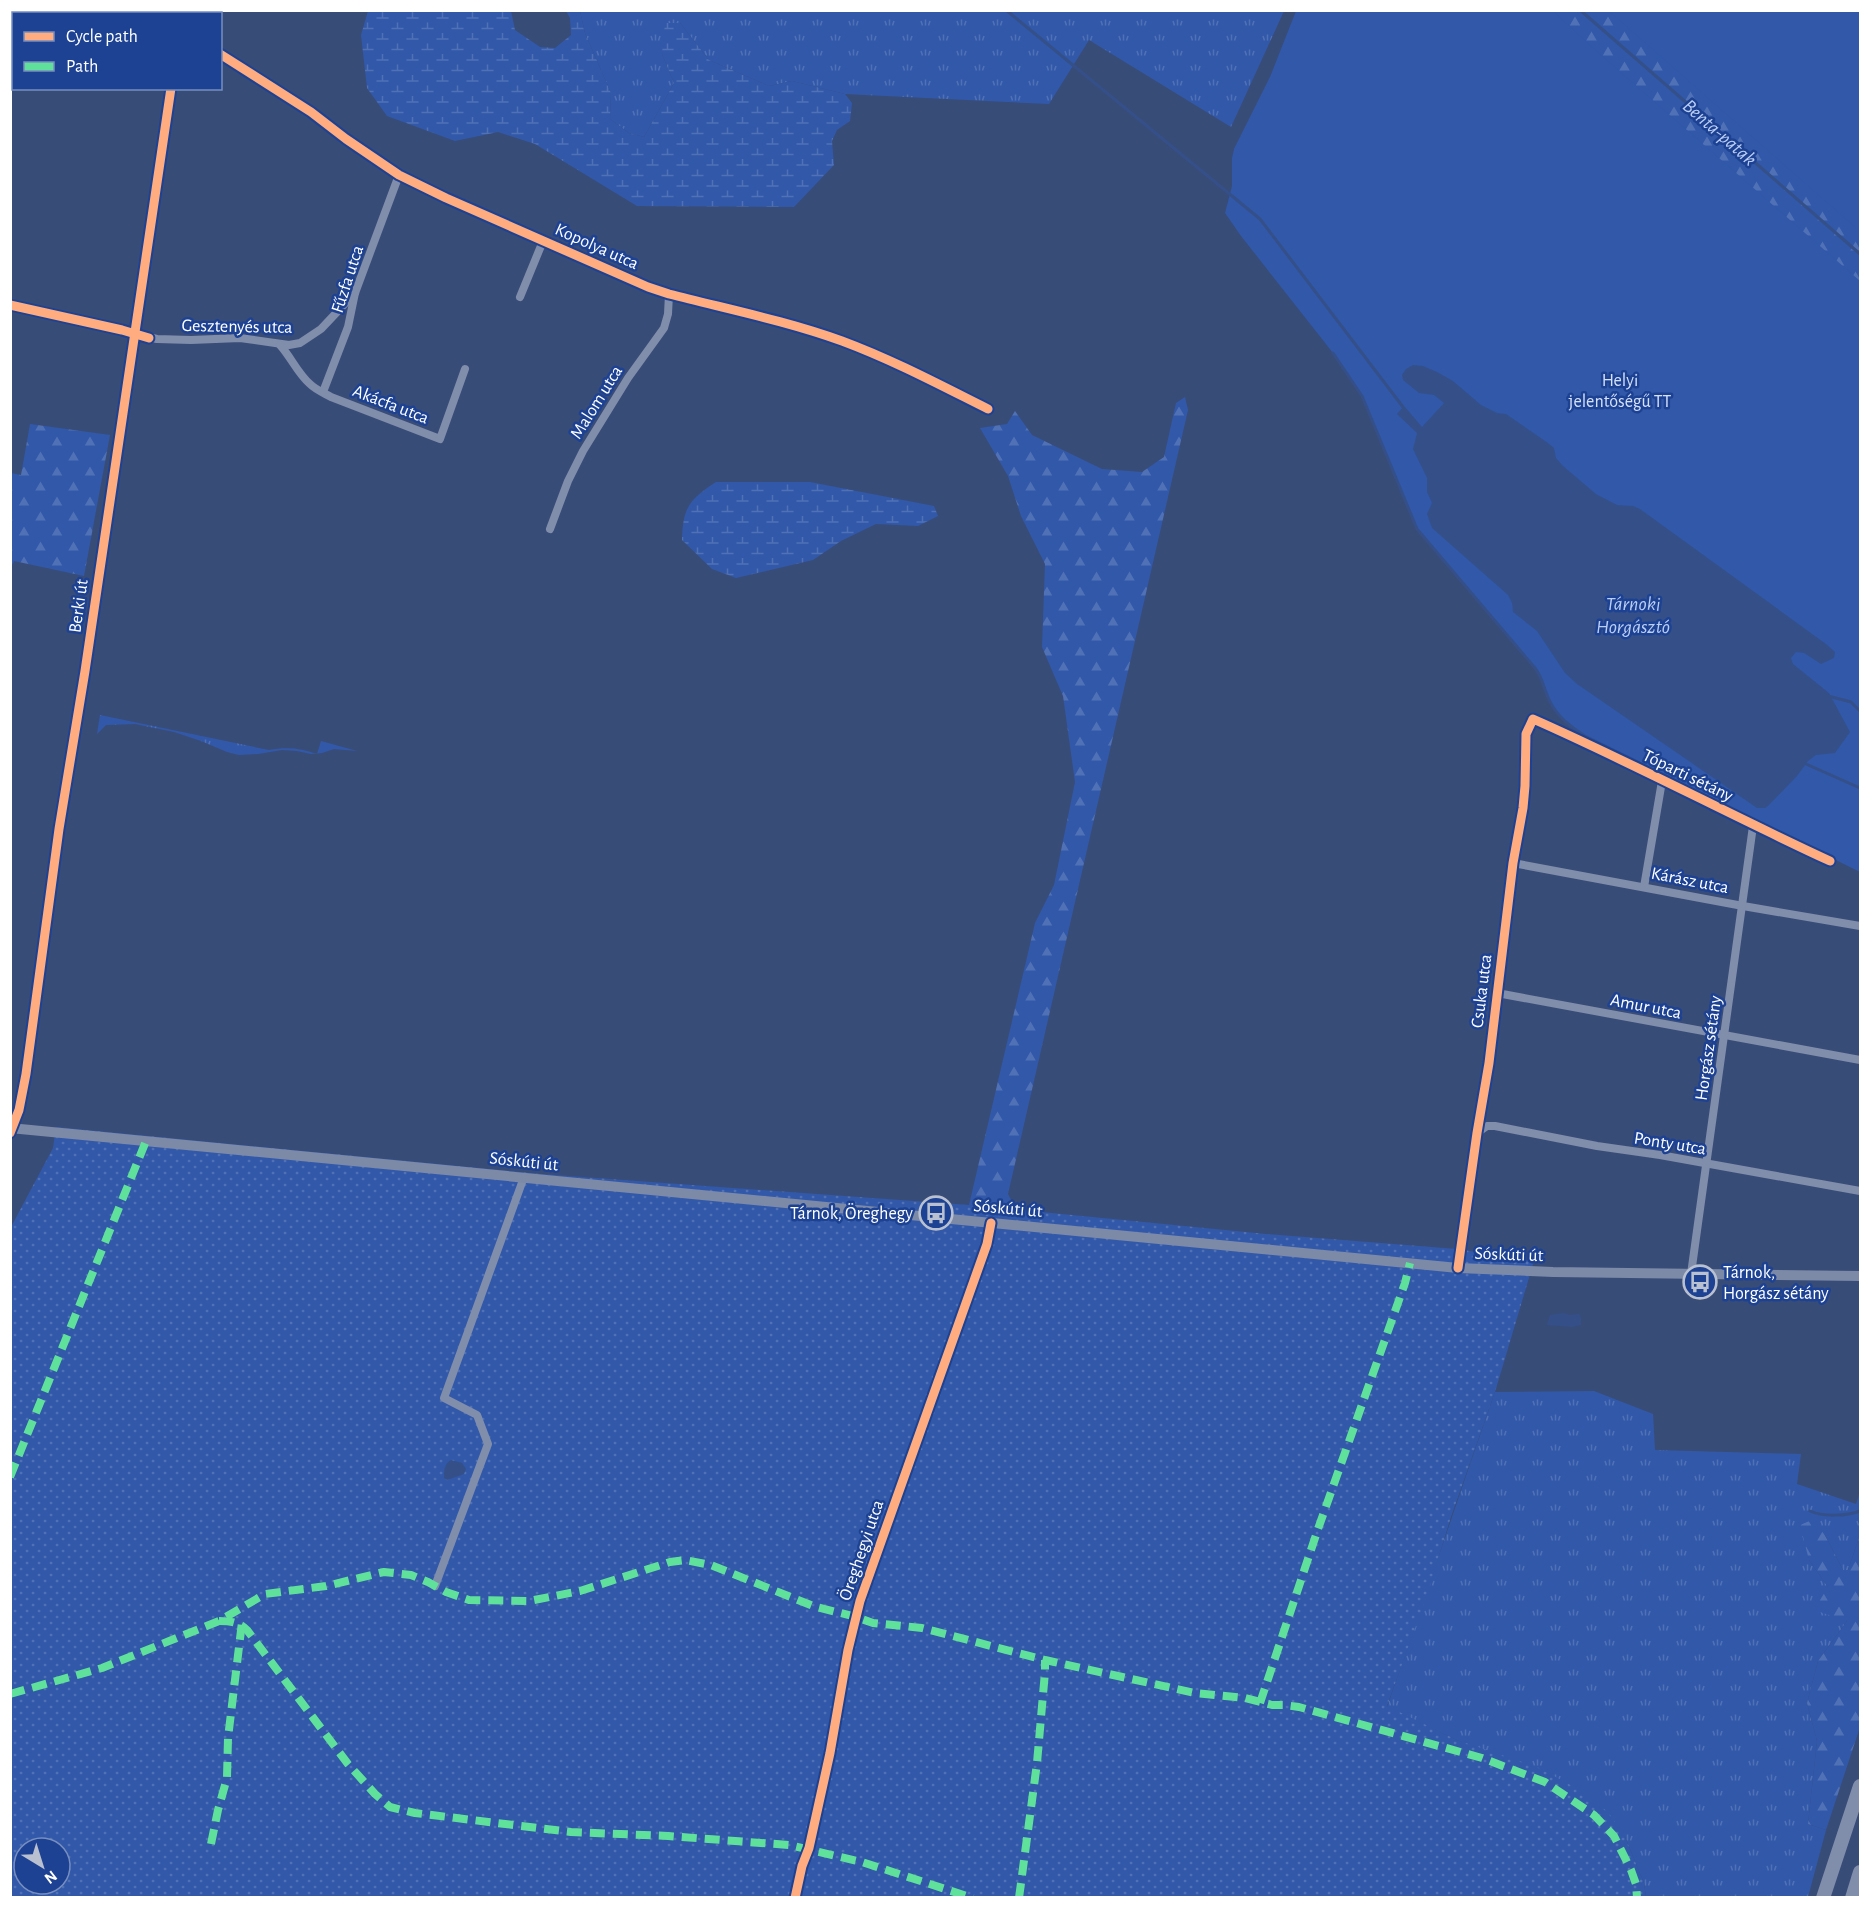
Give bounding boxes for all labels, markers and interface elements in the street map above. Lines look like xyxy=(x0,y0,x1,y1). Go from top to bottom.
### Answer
legend xyxy=(12,12,222,90)
text: Cycle path xyxy=(66,28,138,46)
text: Path xyxy=(66,58,98,76)
water label: Benta-patak xyxy=(1679,96,1760,170)
street label: Kopolya utca xyxy=(552,221,641,273)
street label: Fűzfa utca xyxy=(329,243,367,315)
street label: Gesztenyés utca xyxy=(182,317,292,337)
street label: Malom utca xyxy=(567,363,626,442)
park label: Helyi jelentőségű TT xyxy=(1569,372,1672,411)
street label: Akácfa utca xyxy=(350,382,431,428)
street label: Berki út xyxy=(66,578,92,634)
water label: Tárnoki Horgásztó xyxy=(1596,594,1670,637)
street label: Tóparti sétány xyxy=(1640,746,1736,806)
street label: Kárász utca xyxy=(1650,865,1730,897)
street label: Csuka utca xyxy=(1469,953,1495,1029)
street label: Amur utca xyxy=(1609,991,1683,1023)
street label: Horgász sétány xyxy=(1693,994,1725,1102)
street label: Ponty utca xyxy=(1633,1129,1707,1159)
street label: Sóskúti út xyxy=(489,1149,559,1175)
bus stop icon: Tárnok, Öreghegy xyxy=(918,1195,954,1231)
street label: Sóskúti út xyxy=(973,1197,1043,1221)
place label: Tárnok, Öreghegy xyxy=(790,1203,913,1223)
street label: Sóskúti út xyxy=(1474,1245,1544,1265)
bus stop icon: Tárnok, Horgász sétány xyxy=(1682,1264,1718,1300)
place label: Tárnok, Horgász sétány xyxy=(1723,1264,1829,1303)
street label: Öreghegyi utca xyxy=(834,1497,888,1603)
north arrow xyxy=(12,1836,72,1896)
text: N xyxy=(41,1867,60,1887)

